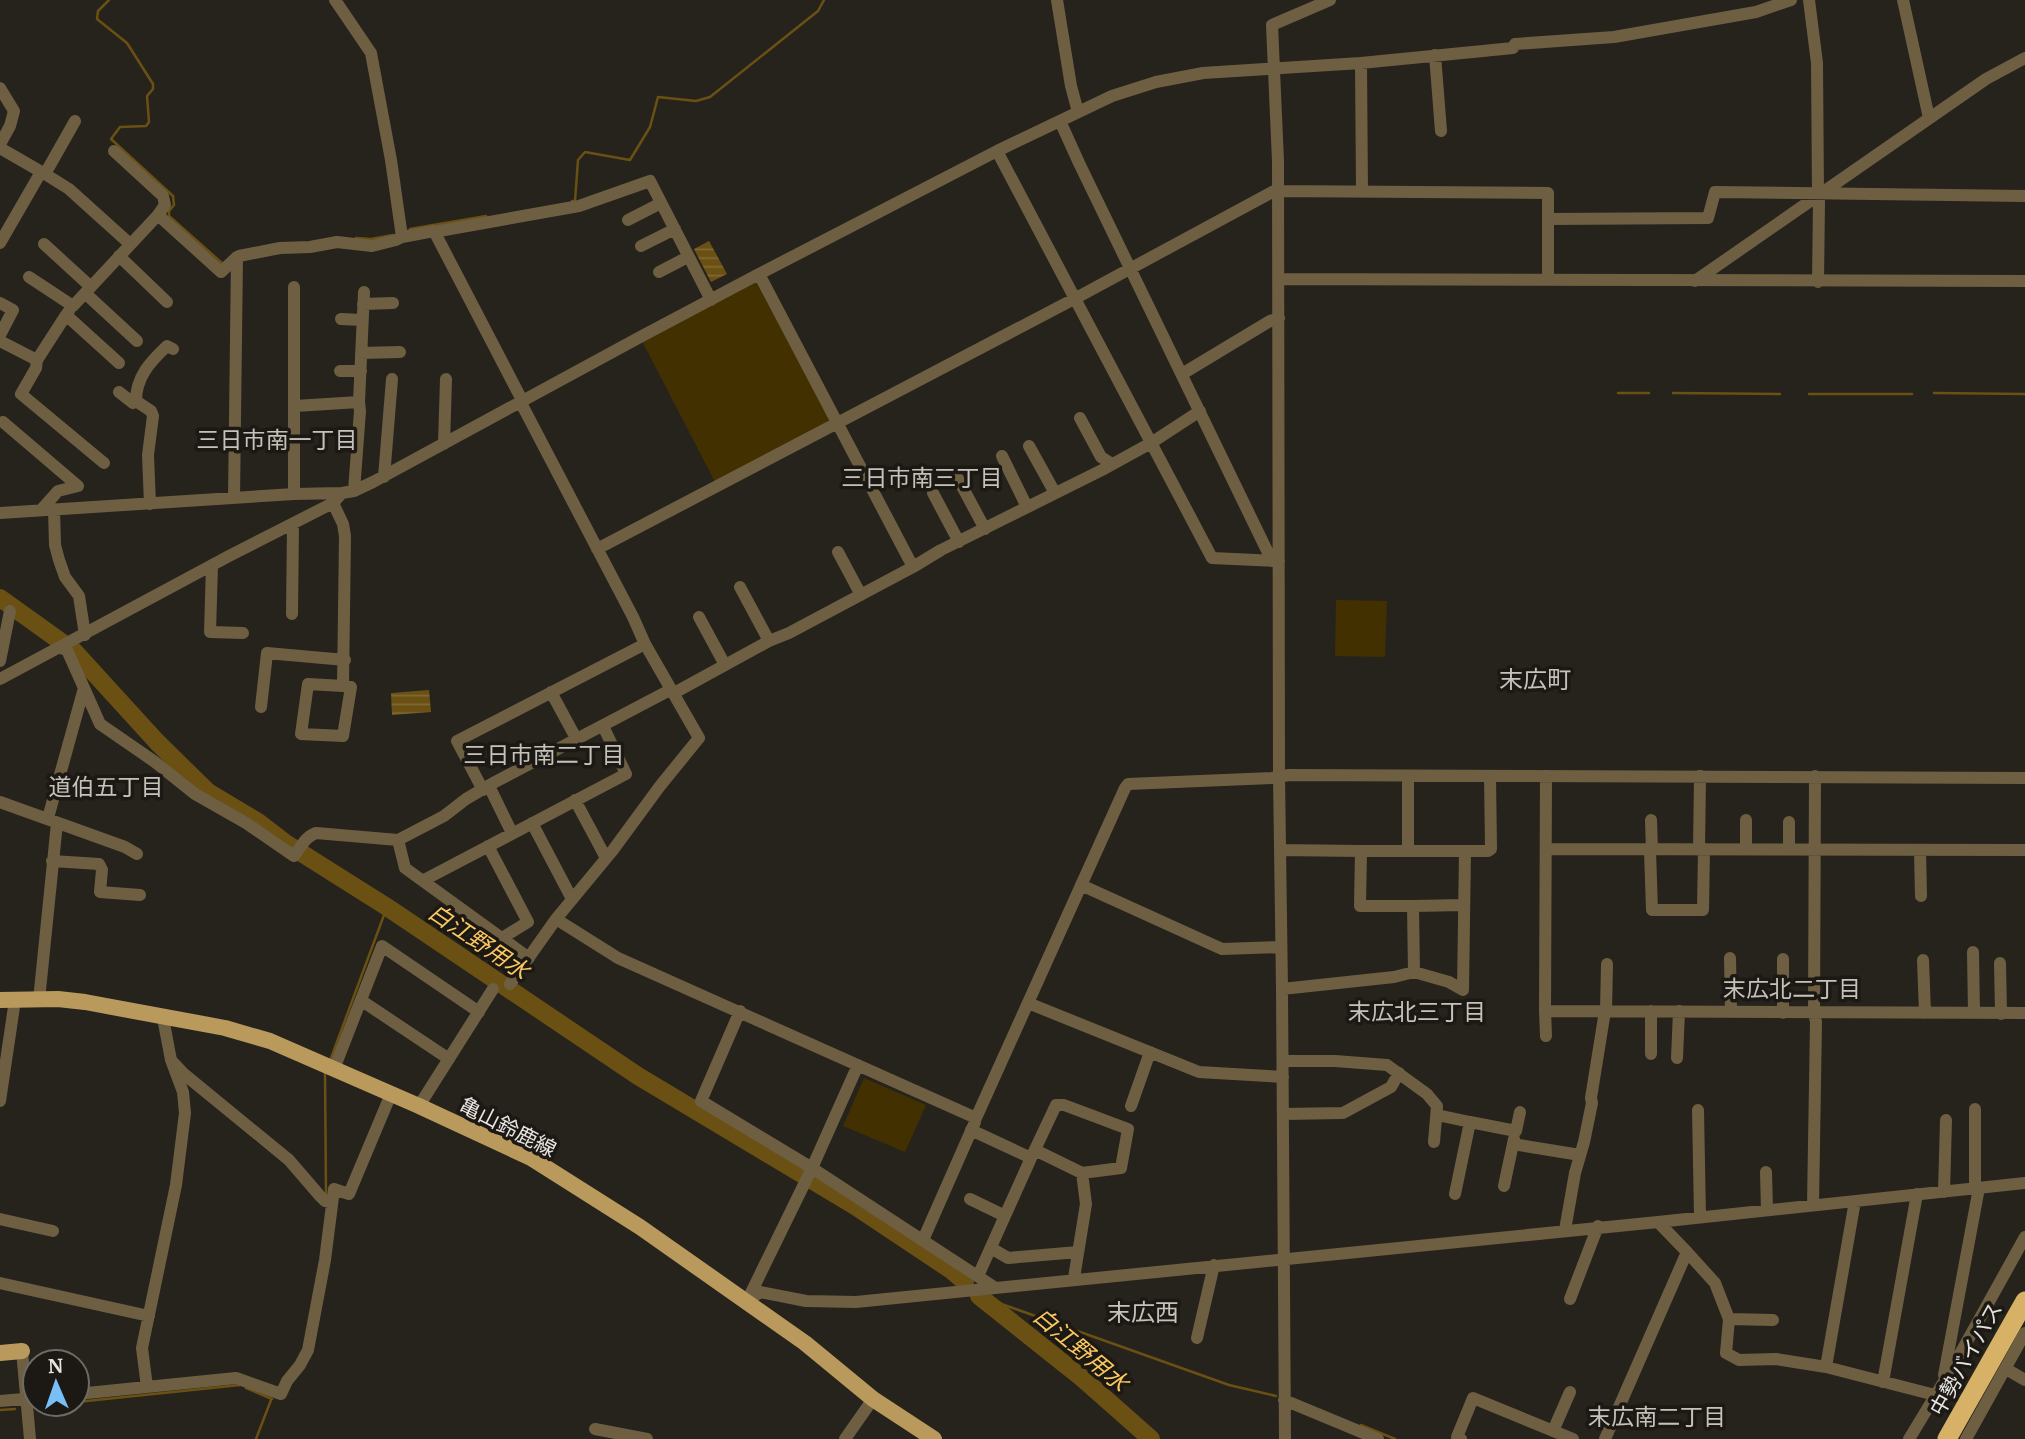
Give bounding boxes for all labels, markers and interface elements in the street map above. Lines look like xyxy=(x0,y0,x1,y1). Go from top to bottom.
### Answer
district label: 三日市南一丁目 xyxy=(197,425,358,454)
district label: 三日市南三丁目 xyxy=(842,463,1003,492)
district label: 末広町 xyxy=(1499,664,1571,695)
district label: 三日市南二丁目 xyxy=(464,740,625,769)
district label: 道伯五丁目 xyxy=(49,772,164,801)
water label: 白江野用水 xyxy=(423,897,537,987)
district label: 末広北二丁目 xyxy=(1723,974,1861,1003)
district label: 末広北三丁目 xyxy=(1348,997,1486,1026)
street label: 亀山鈴鹿線 xyxy=(455,1091,561,1163)
district label: 末広西 xyxy=(1107,1297,1179,1328)
street label: 中勢バイパス xyxy=(1924,1298,2008,1420)
water label: 白江野用水 xyxy=(1028,1301,1137,1399)
north arrow xyxy=(21,1348,91,1418)
text: N xyxy=(47,1354,63,1378)
district label: 末広南二丁目 xyxy=(1588,1402,1726,1431)

